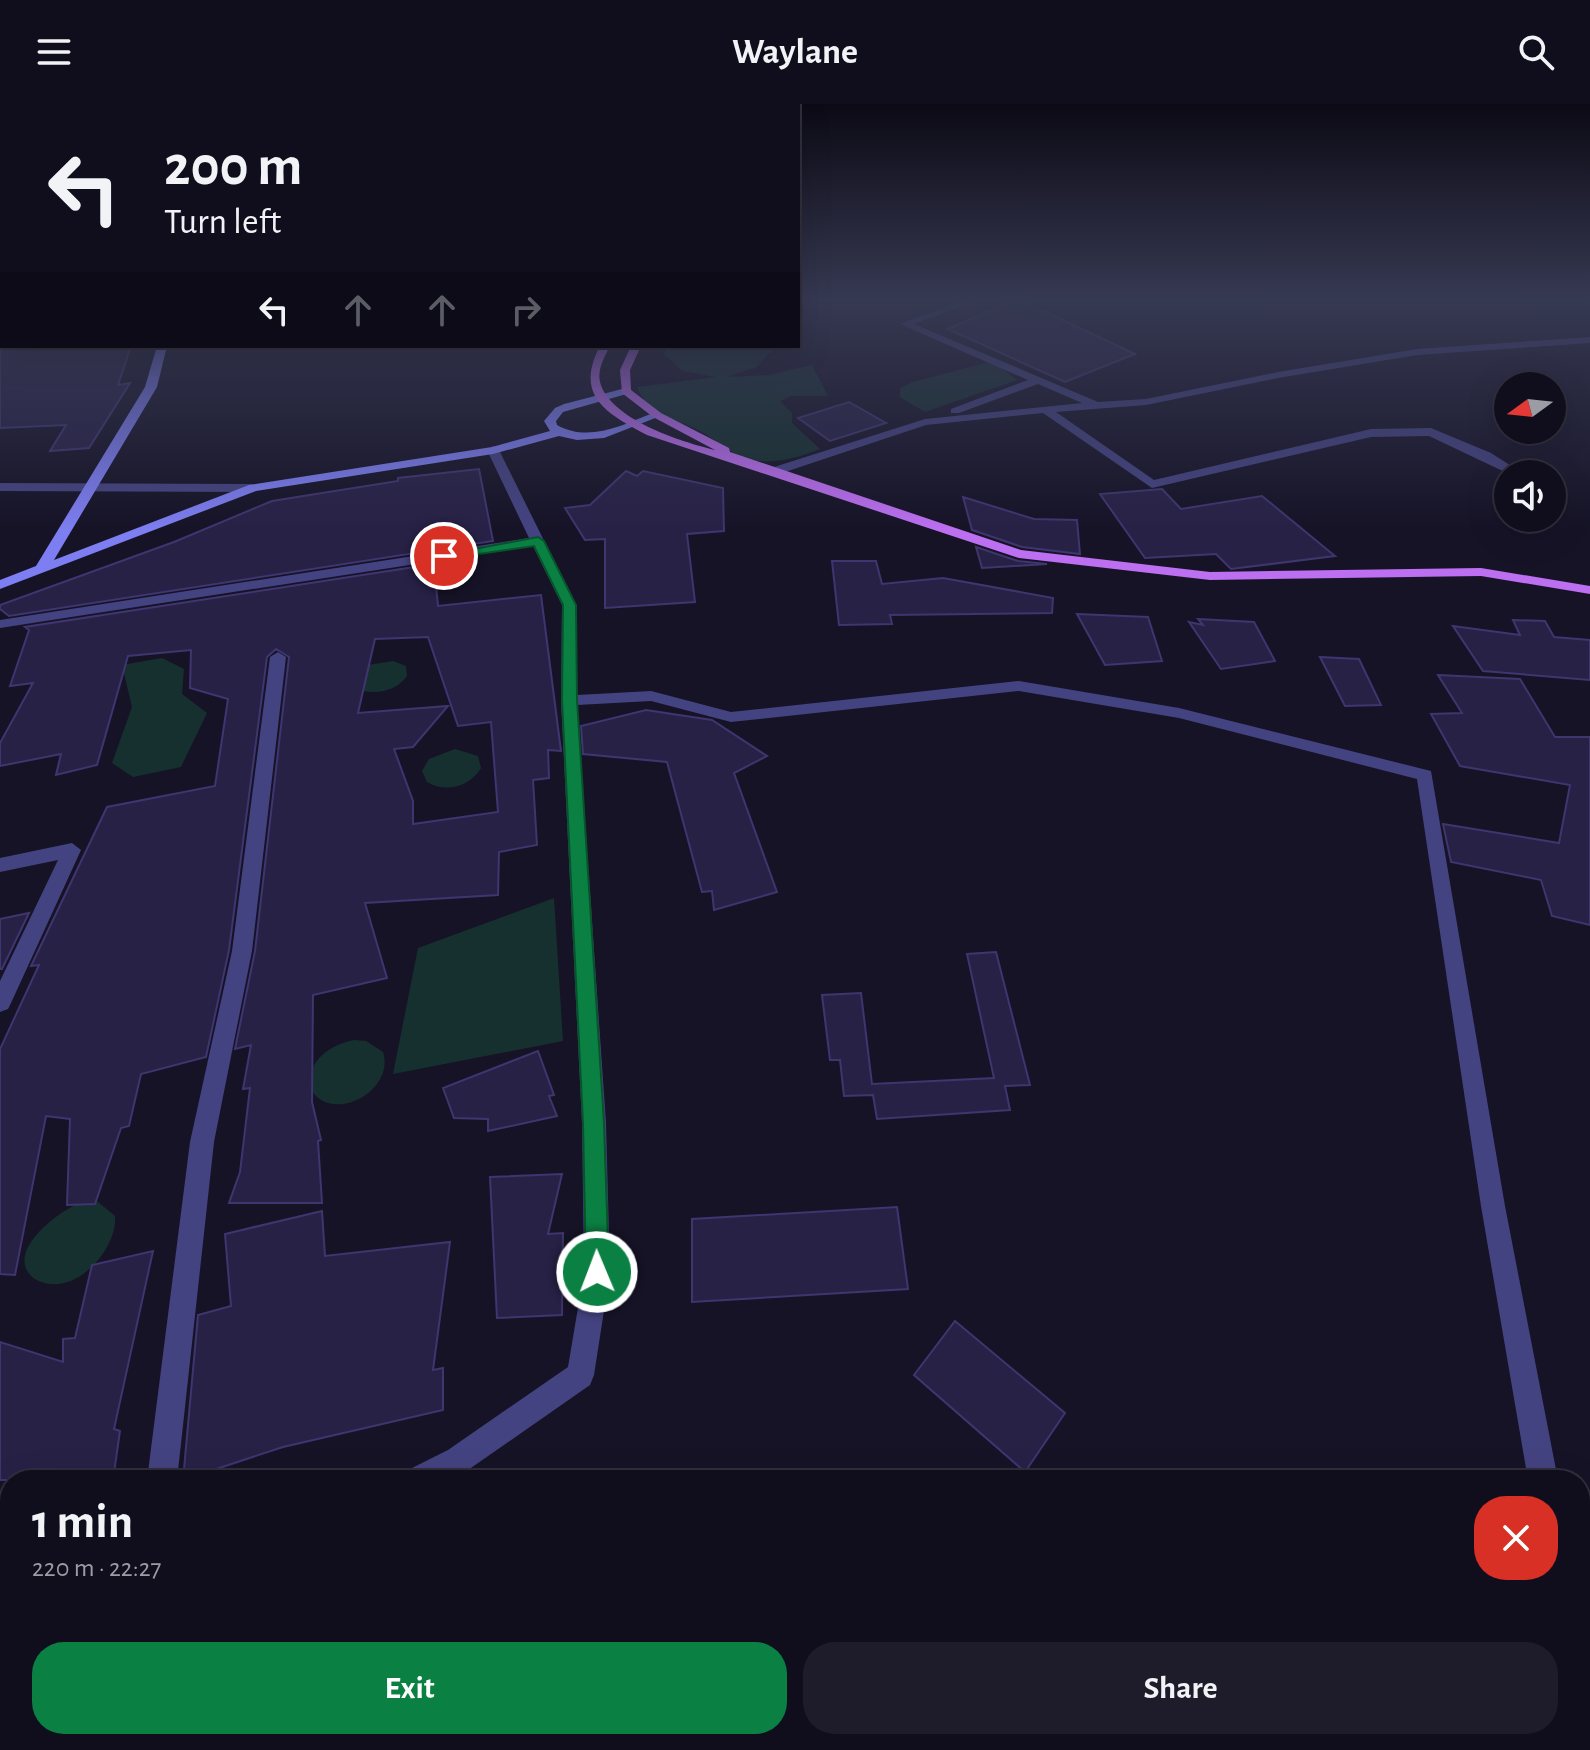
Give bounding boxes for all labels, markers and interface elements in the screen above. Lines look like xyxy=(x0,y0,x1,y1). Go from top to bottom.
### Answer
icon: menu xyxy=(32,30,76,74)
icon: search xyxy=(1514,30,1558,74)
text: Waylane xyxy=(732,34,858,70)
icon: left xyxy=(32,136,136,240)
text: 200 m xyxy=(164,139,302,195)
text: Turn left xyxy=(164,204,281,240)
icon: left xyxy=(252,288,296,332)
icon: ahead xyxy=(336,288,380,332)
icon: ahead xyxy=(420,288,464,332)
icon: right xyxy=(504,288,548,332)
north arrow xyxy=(1494,372,1566,444)
map controls xyxy=(1494,372,1566,532)
button: sound xyxy=(1494,460,1566,532)
pin xyxy=(410,522,478,590)
icon: arrive xyxy=(422,534,466,578)
position arrow xyxy=(555,1230,639,1314)
button: close xyxy=(1474,1496,1558,1580)
text: 1 min xyxy=(32,1499,133,1547)
text: 220 m · 22:27 xyxy=(32,1555,161,1581)
button: Exit xyxy=(32,1642,787,1734)
button: Share xyxy=(803,1642,1558,1734)

